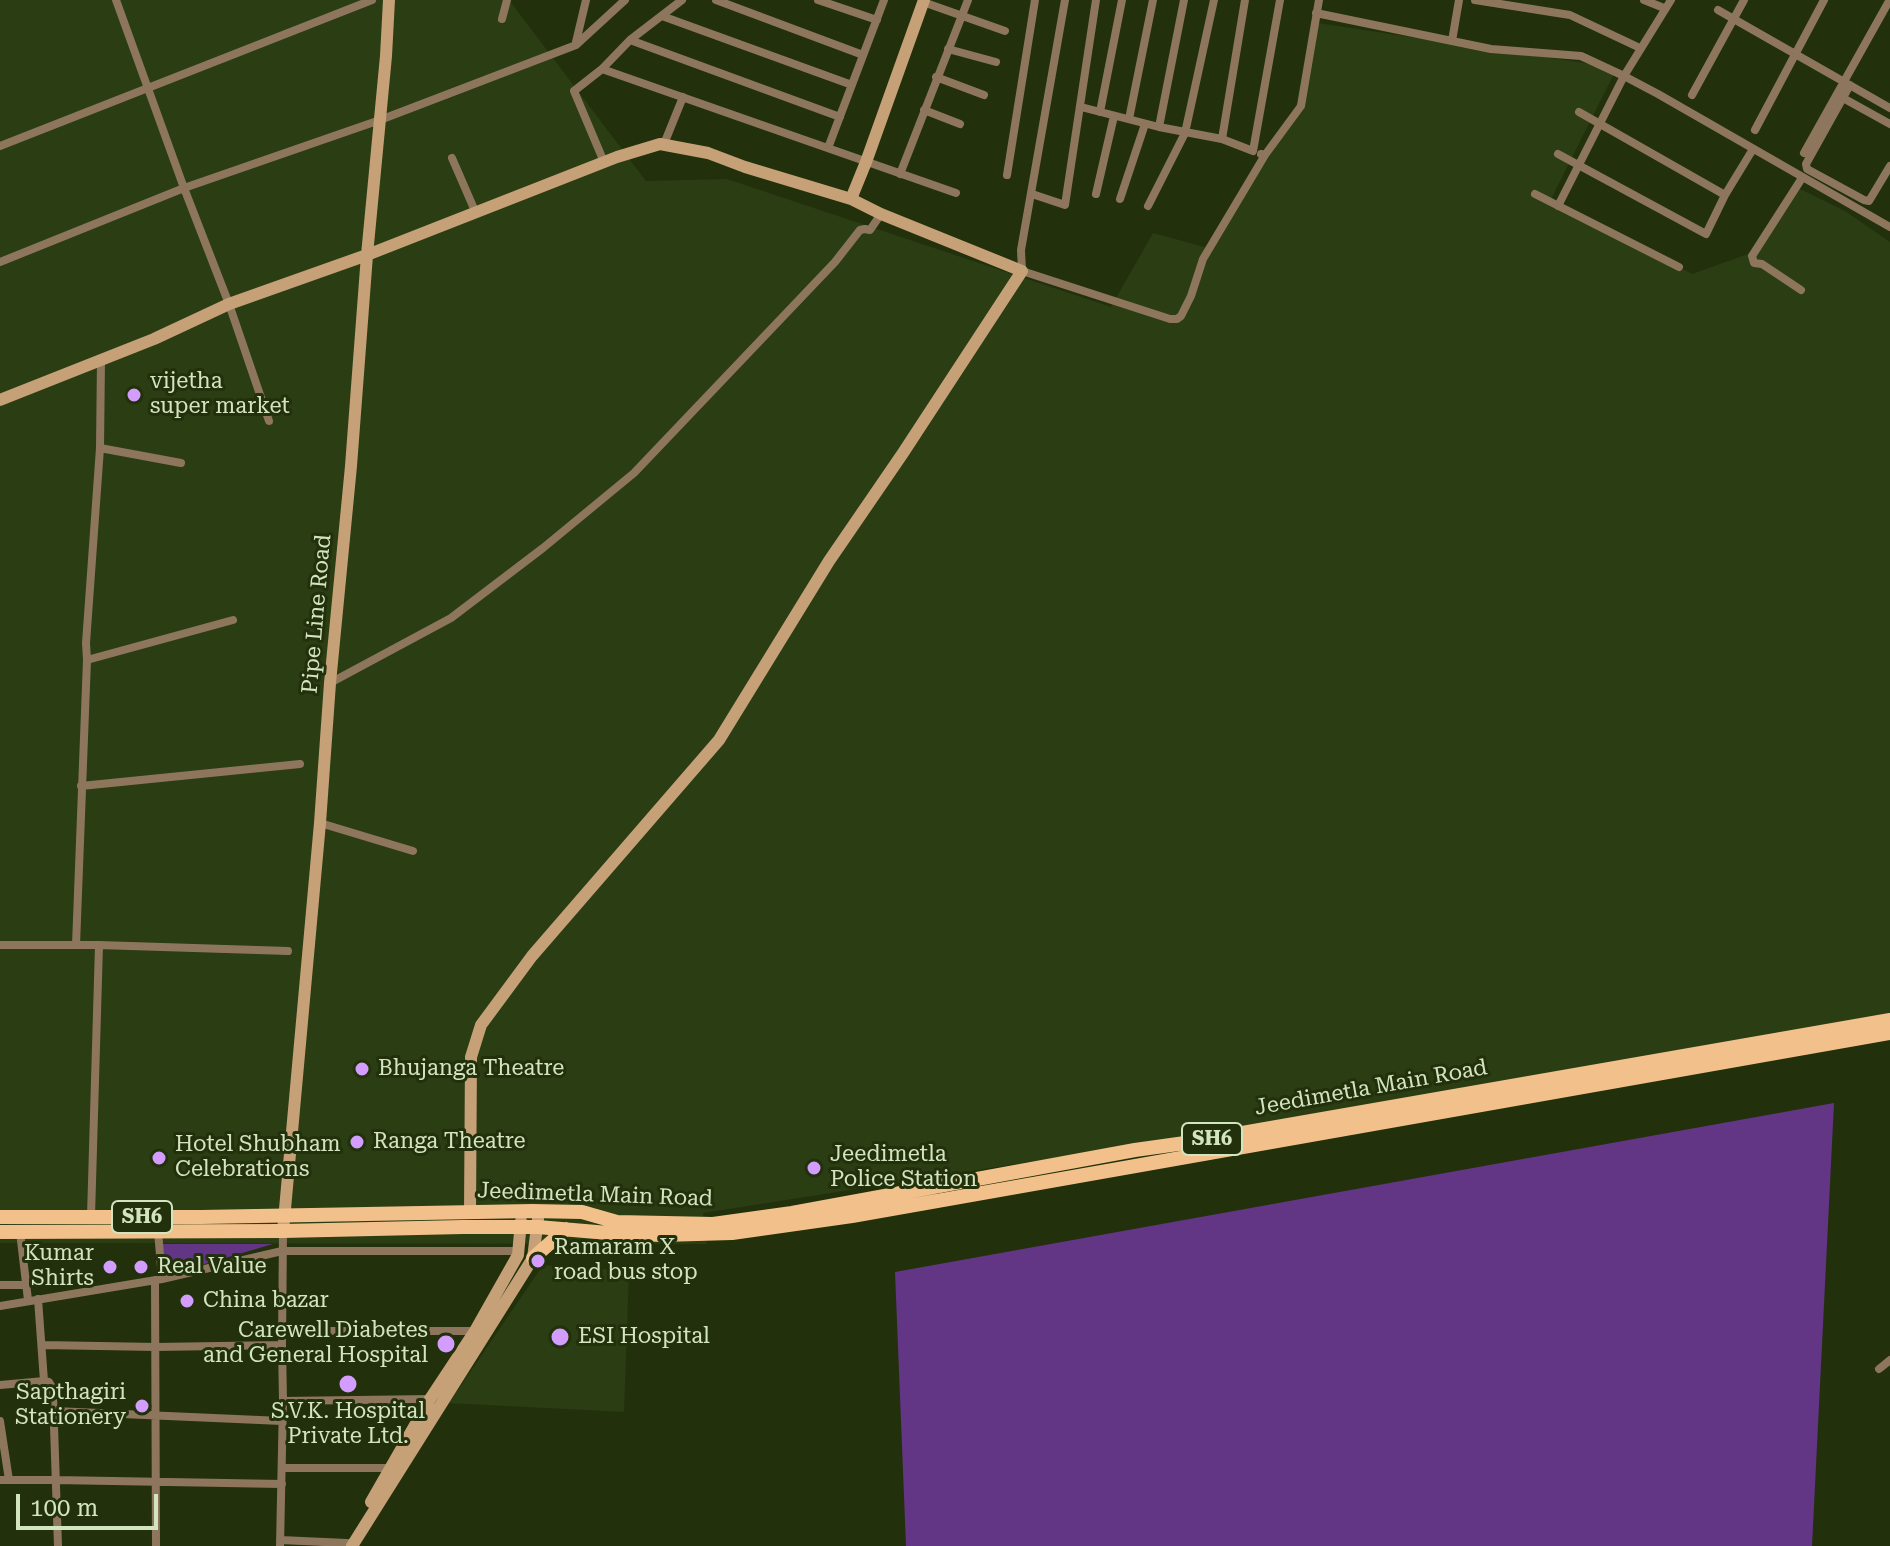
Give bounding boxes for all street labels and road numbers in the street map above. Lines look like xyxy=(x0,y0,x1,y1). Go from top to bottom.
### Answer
street label: Pipe Line Road xyxy=(297,533,337,695)
street label: Jeedimetla Main Road xyxy=(1253,1055,1489,1121)
road number: SH6 xyxy=(1182,1123,1242,1155)
street label: Jeedimetla Main Road xyxy=(477,1178,713,1212)
road number: SH6 xyxy=(112,1201,172,1233)

